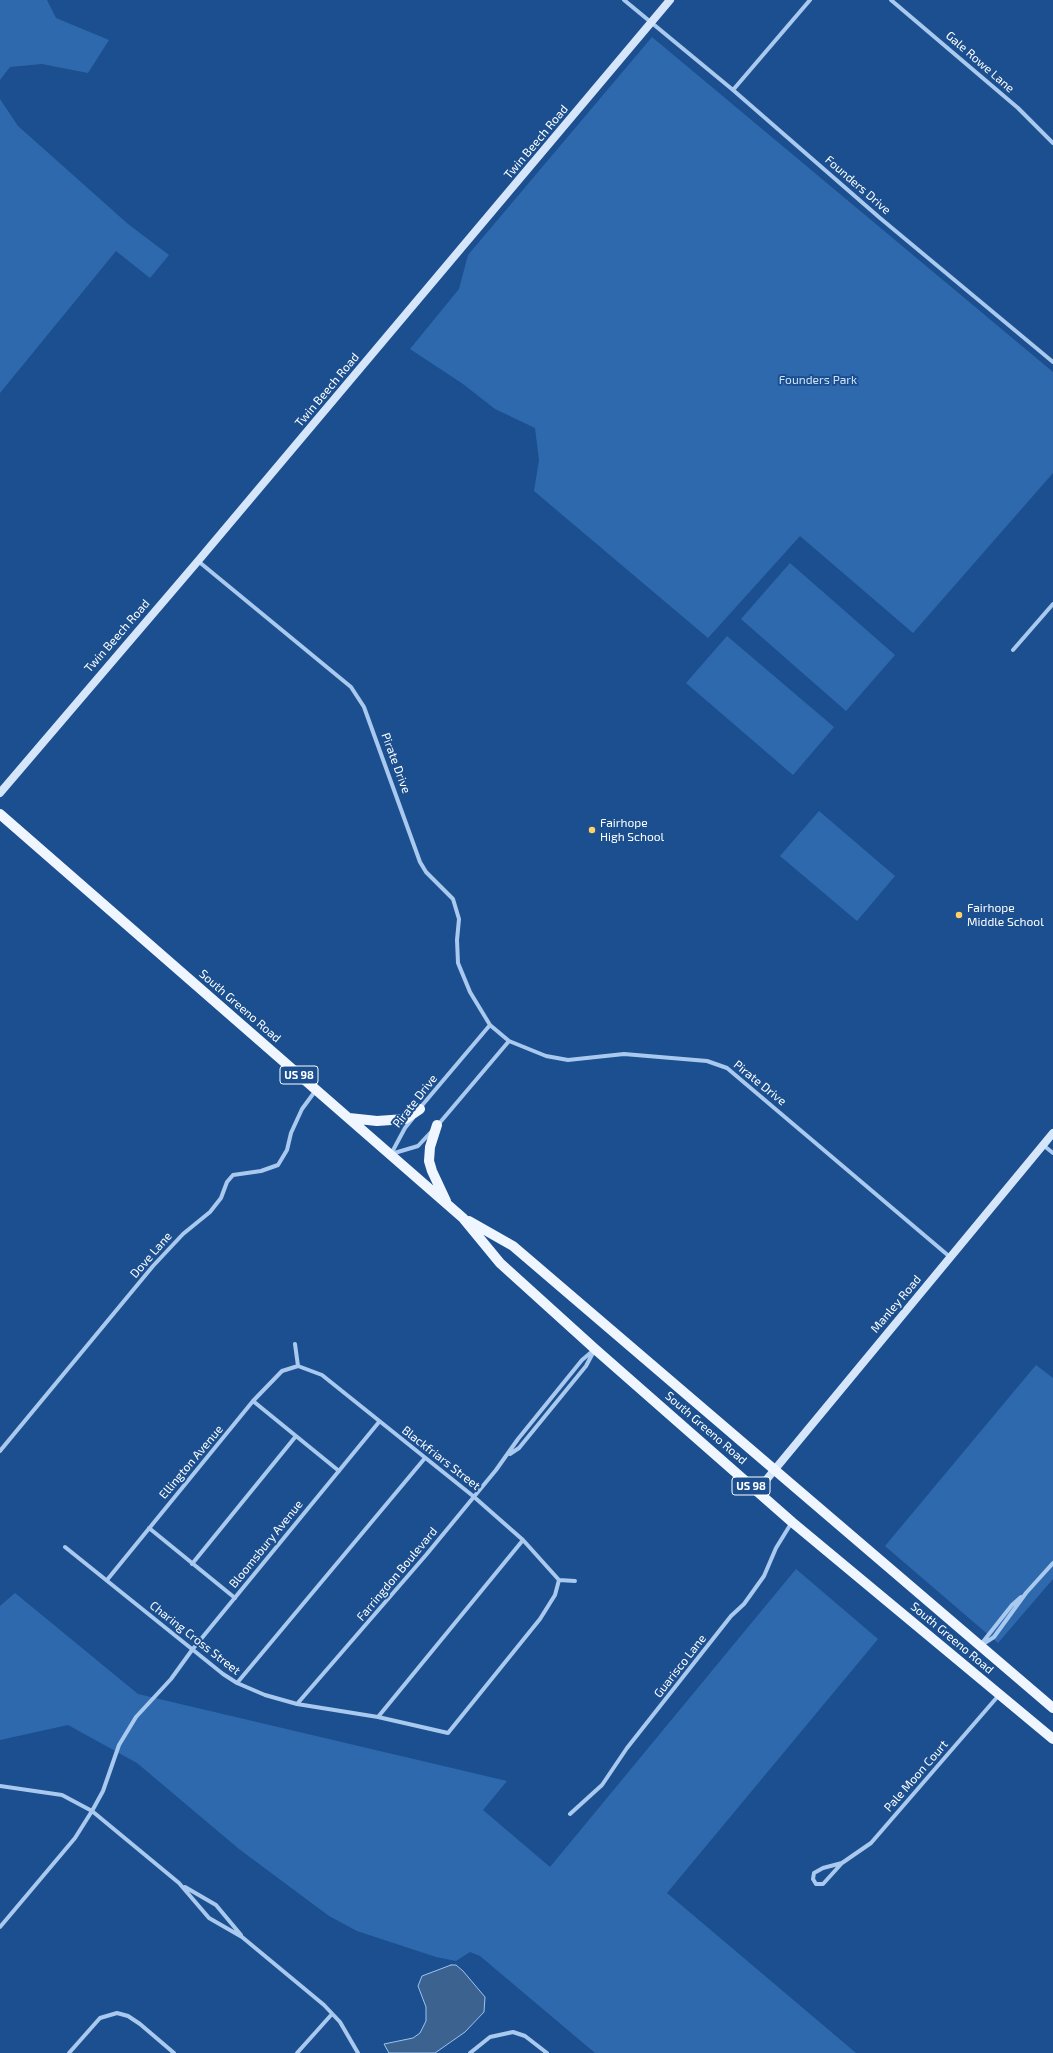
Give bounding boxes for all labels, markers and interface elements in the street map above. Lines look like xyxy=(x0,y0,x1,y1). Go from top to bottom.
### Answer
street label: Gale Rowe Lane xyxy=(943,28,1017,96)
street label: Twin Beech Road xyxy=(501,102,571,182)
street label: Founders Drive xyxy=(822,153,894,217)
street label: Twin Beech Road xyxy=(292,350,362,430)
park label: Founders Park xyxy=(779,373,857,387)
street label: Twin Beech Road xyxy=(81,597,153,675)
street label: Pirate Drive xyxy=(378,731,414,795)
place label: Fairhope High School xyxy=(600,816,664,844)
marker: Fairhope High School xyxy=(587,825,597,835)
place label: Fairhope Middle School xyxy=(967,901,1044,929)
marker: Fairhope Middle School xyxy=(954,910,964,920)
street label: South Greeno Road xyxy=(196,967,284,1045)
street label: Pirate Drive xyxy=(731,1057,789,1109)
road number: US 98 xyxy=(280,1066,318,1084)
street label: Pirate Drive xyxy=(390,1071,440,1131)
street label: Dove Lane xyxy=(127,1229,175,1281)
street label: Manley Road xyxy=(868,1272,924,1336)
street label: South Greeno Road xyxy=(662,1389,750,1467)
street label: Ellington Avenue xyxy=(156,1422,226,1502)
street label: Blackfriars Street xyxy=(399,1423,483,1493)
road number: US 98 xyxy=(732,1477,770,1495)
street label: Bloomsbury Avenue xyxy=(226,1497,306,1591)
street label: Farringdon Boulevard xyxy=(354,1524,440,1624)
street label: Charing Cross Street xyxy=(147,1598,243,1678)
street label: South Greeno Road xyxy=(908,1599,996,1677)
street label: Guarisco Lane xyxy=(651,1632,709,1700)
street label: Pale Moon Court xyxy=(881,1737,951,1815)

